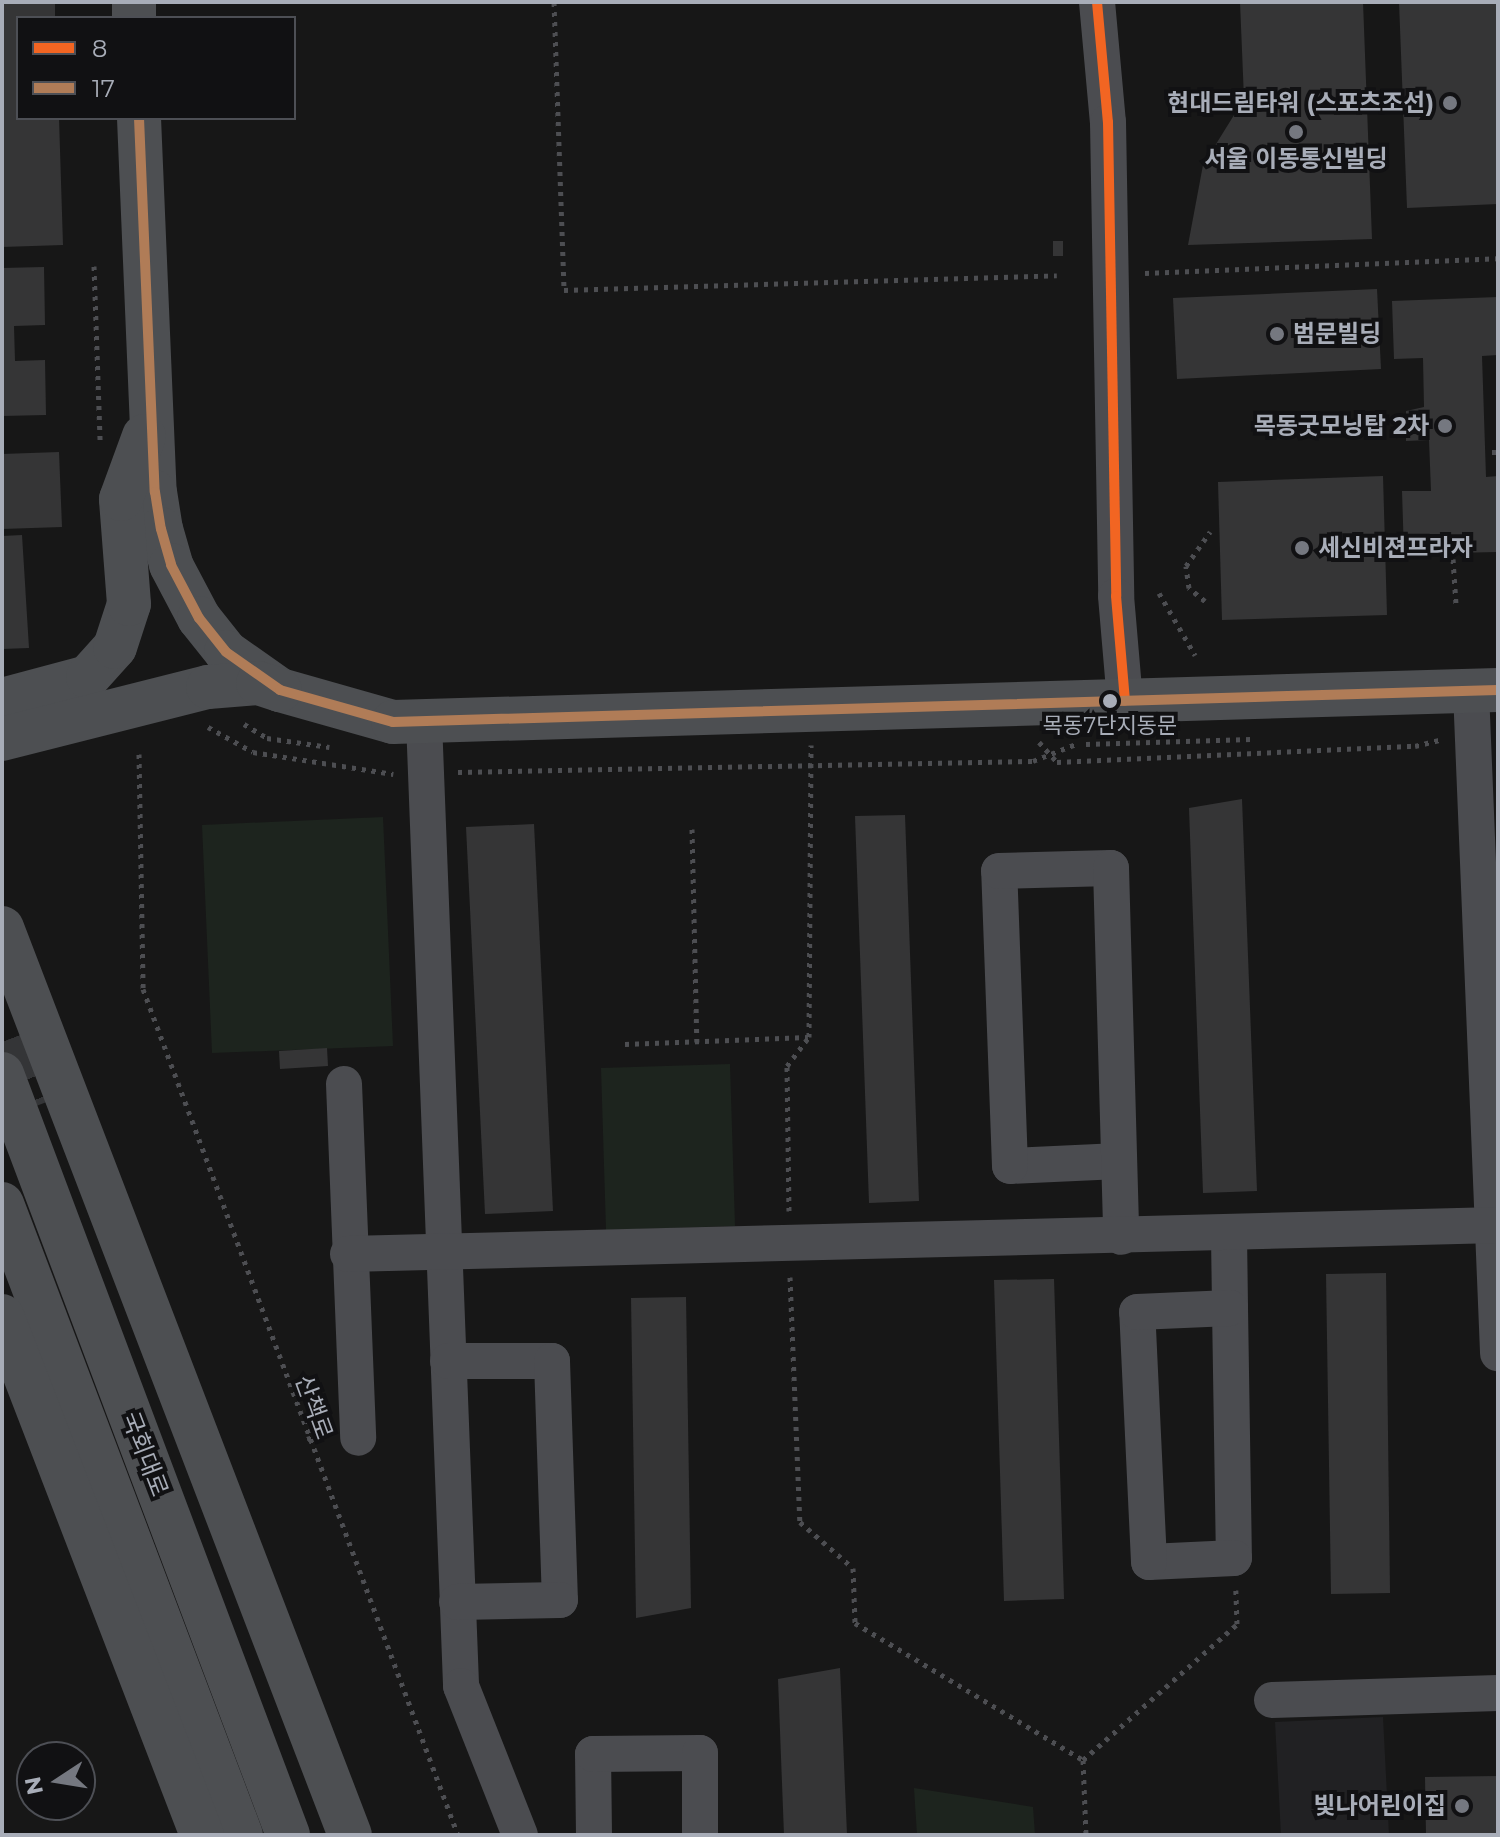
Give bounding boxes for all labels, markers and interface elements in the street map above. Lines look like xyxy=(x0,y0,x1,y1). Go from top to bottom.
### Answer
legend xyxy=(16,16,296,120)
text: 8 xyxy=(92,34,107,63)
text: 17 xyxy=(92,74,115,103)
place label: 현대드림타워 (스포츠조선) xyxy=(1167,89,1434,117)
marker: 현대드림타워 (스포츠조선) xyxy=(1441,94,1459,112)
marker: 서울 이동통신빌딩 xyxy=(1287,123,1305,141)
place label: 서울 이동통신빌딩 xyxy=(1204,145,1388,173)
place label: 범문빌딩 xyxy=(1293,320,1381,348)
marker: 범문빌딩 xyxy=(1268,325,1286,343)
place label: 목동굿모닝탑 2차 xyxy=(1253,412,1429,440)
marker: 목동굿모닝탑 2차 xyxy=(1436,417,1454,435)
place label: 세신비젼프라자 xyxy=(1318,534,1473,562)
marker: 세신비젼프라자 xyxy=(1293,539,1311,557)
marker: 목동7단지동문 xyxy=(1102,693,1118,709)
place label: 목동7단지동문 xyxy=(1043,713,1177,739)
street label: 산책로 xyxy=(289,1371,339,1443)
street label: 국회대로 xyxy=(116,1408,174,1500)
north arrow xyxy=(16,1741,96,1821)
text: N xyxy=(19,1774,49,1797)
place label: 빛나어린이집 xyxy=(1314,1792,1446,1820)
marker: 빛나어린이집 xyxy=(1453,1797,1471,1815)

